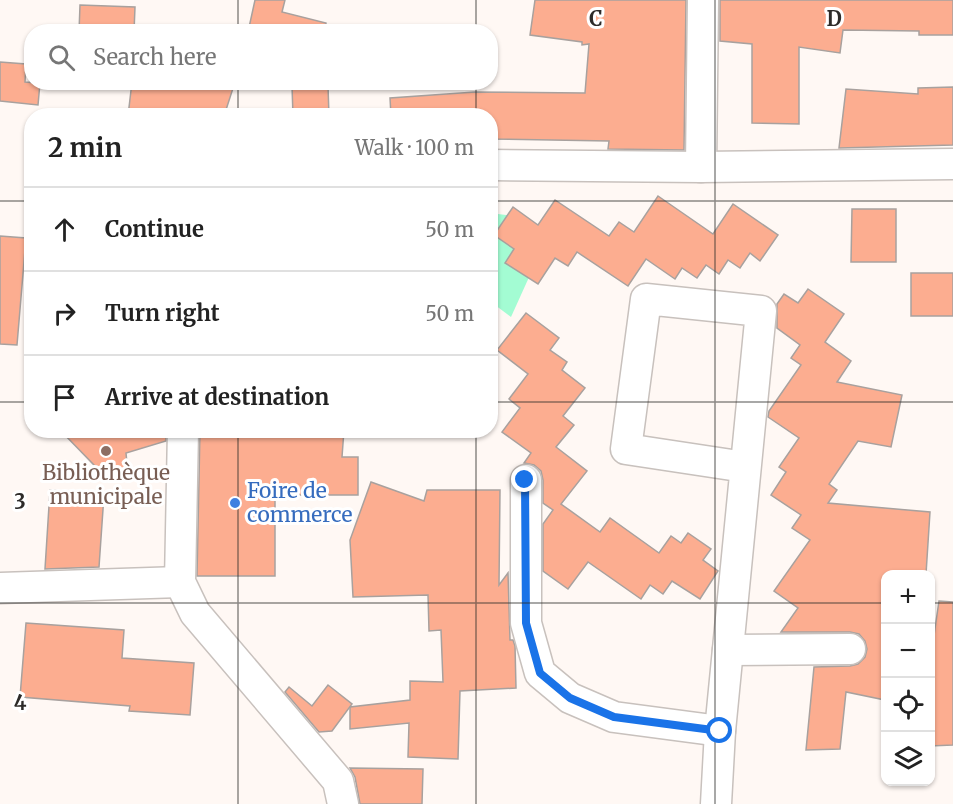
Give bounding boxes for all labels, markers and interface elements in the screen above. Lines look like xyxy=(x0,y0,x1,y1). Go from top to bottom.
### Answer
text: C xyxy=(589,6,603,31)
text: D xyxy=(826,6,842,31)
search box xyxy=(24,24,498,90)
icon: search xyxy=(45,41,78,74)
text: Search here xyxy=(93,43,216,71)
text: 2 min xyxy=(48,131,122,164)
text: Walk · 100 m xyxy=(355,135,474,160)
icon: ahead xyxy=(48,213,81,246)
text: Continue xyxy=(105,215,204,243)
text: 50 m xyxy=(425,217,474,242)
icon: right xyxy=(48,297,81,330)
text: Turn right xyxy=(105,299,219,327)
text: 50 m xyxy=(425,301,474,326)
icon: arrive xyxy=(48,381,81,414)
text: Arrive at destination xyxy=(105,383,329,411)
marker: Bibliothèque municipale xyxy=(99,444,113,458)
place label: Bibliothèque municipale xyxy=(42,459,170,510)
route end xyxy=(511,466,537,492)
place label: Foire de commerce xyxy=(247,477,353,528)
text: 3 xyxy=(14,489,26,514)
marker: Foire de commerce xyxy=(228,496,242,510)
map controls xyxy=(881,570,935,786)
button: + xyxy=(881,570,935,624)
button: − xyxy=(881,624,935,678)
button: locate xyxy=(881,678,935,732)
text: 4 xyxy=(14,690,27,715)
route start xyxy=(706,717,732,743)
button: layers xyxy=(881,732,935,786)

